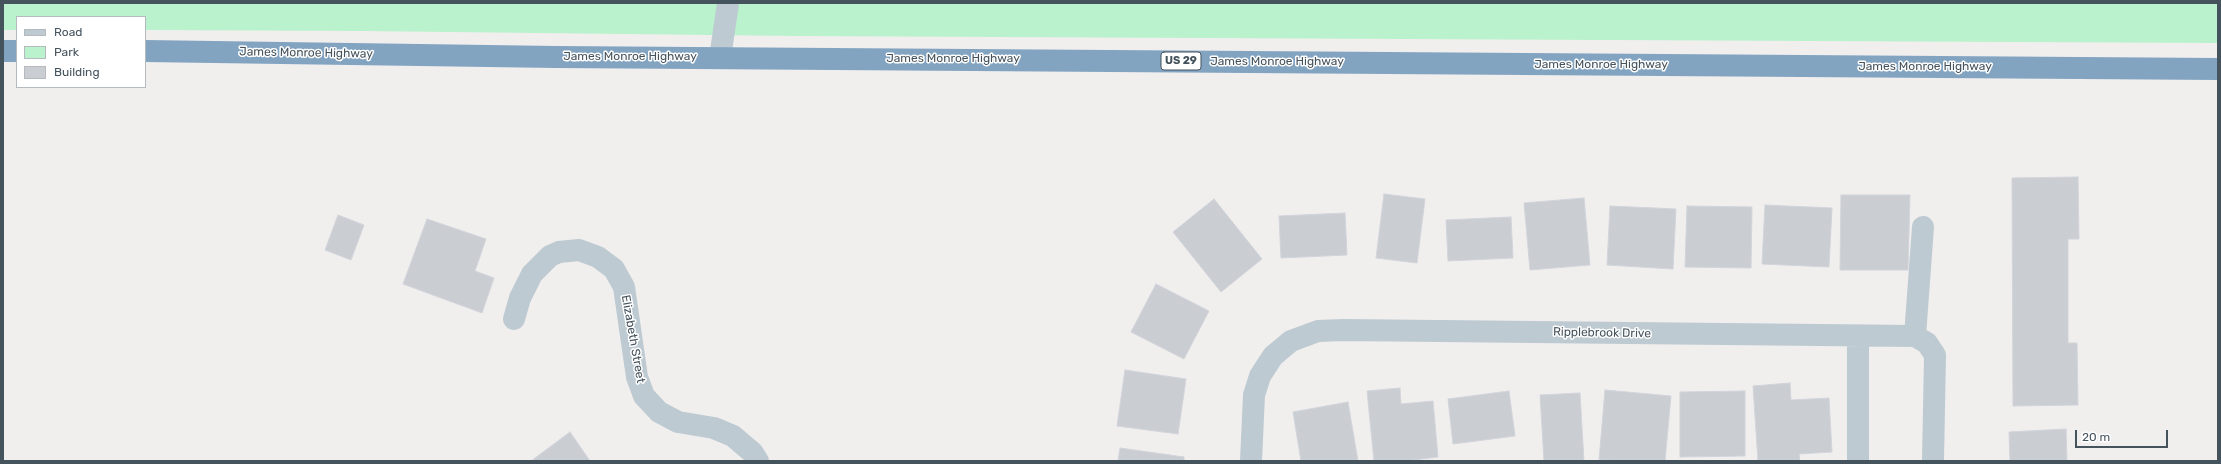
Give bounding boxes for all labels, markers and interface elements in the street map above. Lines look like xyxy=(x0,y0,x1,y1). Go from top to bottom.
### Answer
legend xyxy=(16,16,146,88)
text: Road xyxy=(54,25,82,39)
text: Park xyxy=(54,45,79,59)
street label: James Monroe Highway xyxy=(239,45,373,61)
street label: James Monroe Highway xyxy=(563,50,697,64)
street label: James Monroe Highway xyxy=(886,52,1020,66)
road number: US 29 xyxy=(1161,52,1201,70)
street label: James Monroe Highway xyxy=(1210,55,1344,69)
street label: James Monroe Highway xyxy=(1534,58,1668,72)
street label: James Monroe Highway xyxy=(1858,60,1992,74)
text: Building xyxy=(54,65,100,79)
street label: Elizabeth Street xyxy=(618,294,648,384)
street label: Ripplebrook Drive xyxy=(1553,325,1651,341)
scale bar xyxy=(2077,422,2170,448)
text: 20 m xyxy=(2082,430,2110,444)

